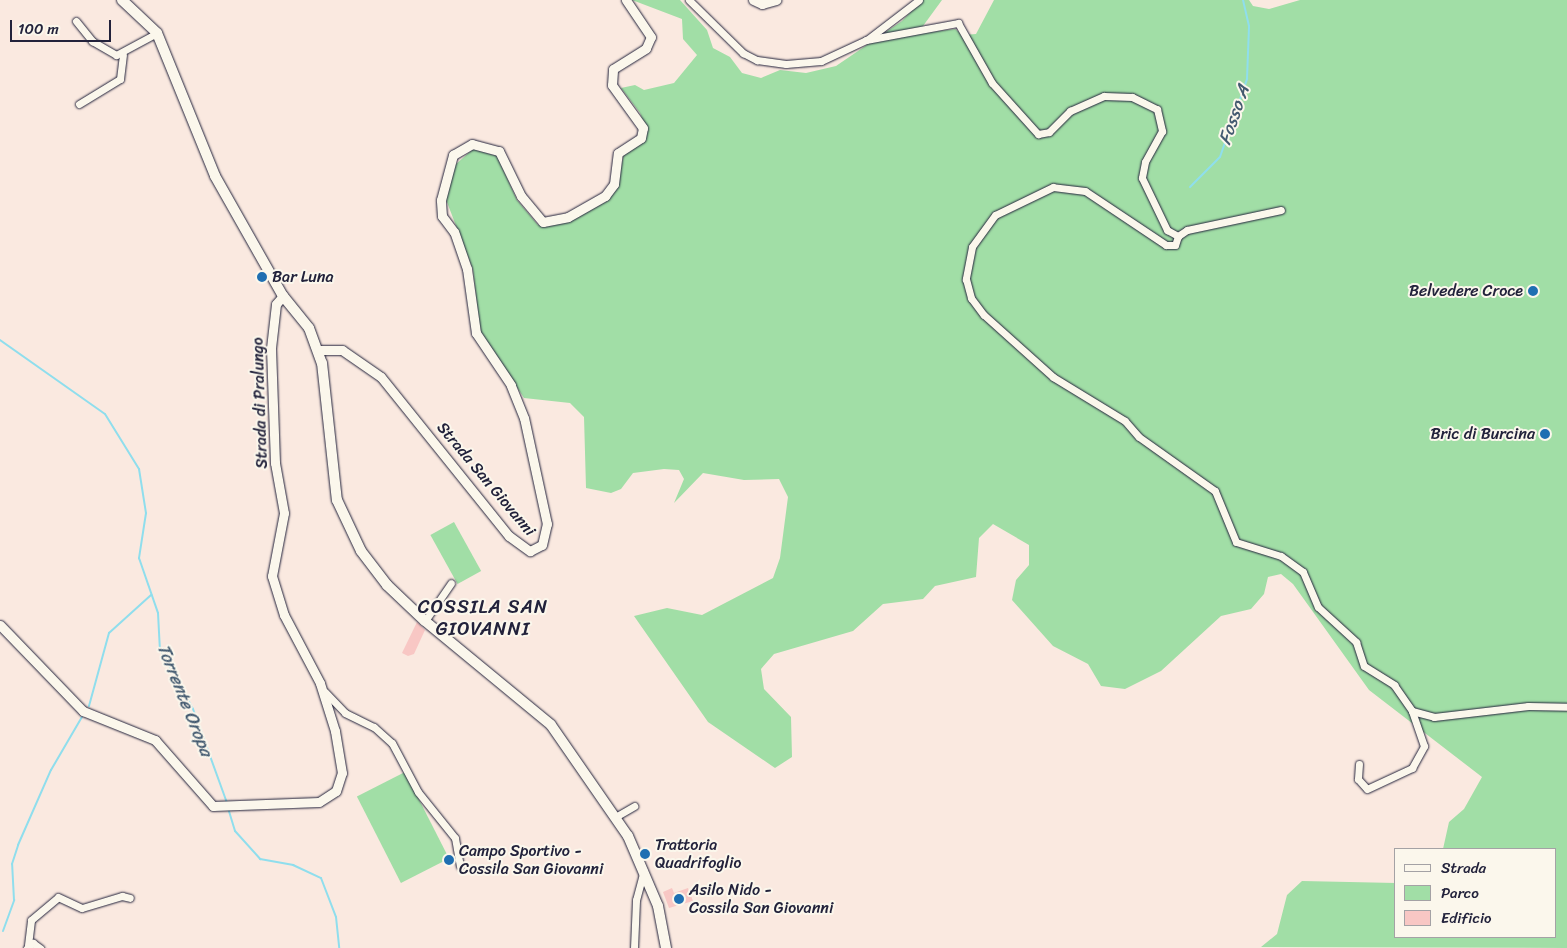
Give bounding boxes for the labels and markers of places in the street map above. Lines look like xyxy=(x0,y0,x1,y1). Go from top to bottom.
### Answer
place label: Bar Luna xyxy=(272,267,333,287)
marker: Bar Luna xyxy=(256,271,268,283)
place label: Belvedere Croce xyxy=(1408,281,1523,301)
marker: Belvedere Croce xyxy=(1527,285,1539,297)
place label: Bric di Burcina xyxy=(1430,424,1535,444)
marker: Bric di Burcina xyxy=(1539,428,1551,440)
place label: Trattoria Quadrifoglio xyxy=(655,835,741,873)
place label: Campo Sportivo - Cossila San Giovanni xyxy=(459,841,604,879)
marker: Trattoria Quadrifoglio xyxy=(639,848,651,860)
marker: Campo Sportivo - Cossila San Giovanni xyxy=(443,854,455,866)
place label: Asilo Nido - Cossila San Giovanni xyxy=(689,880,834,918)
marker: Asilo Nido - Cossila San Giovanni xyxy=(673,893,685,905)

